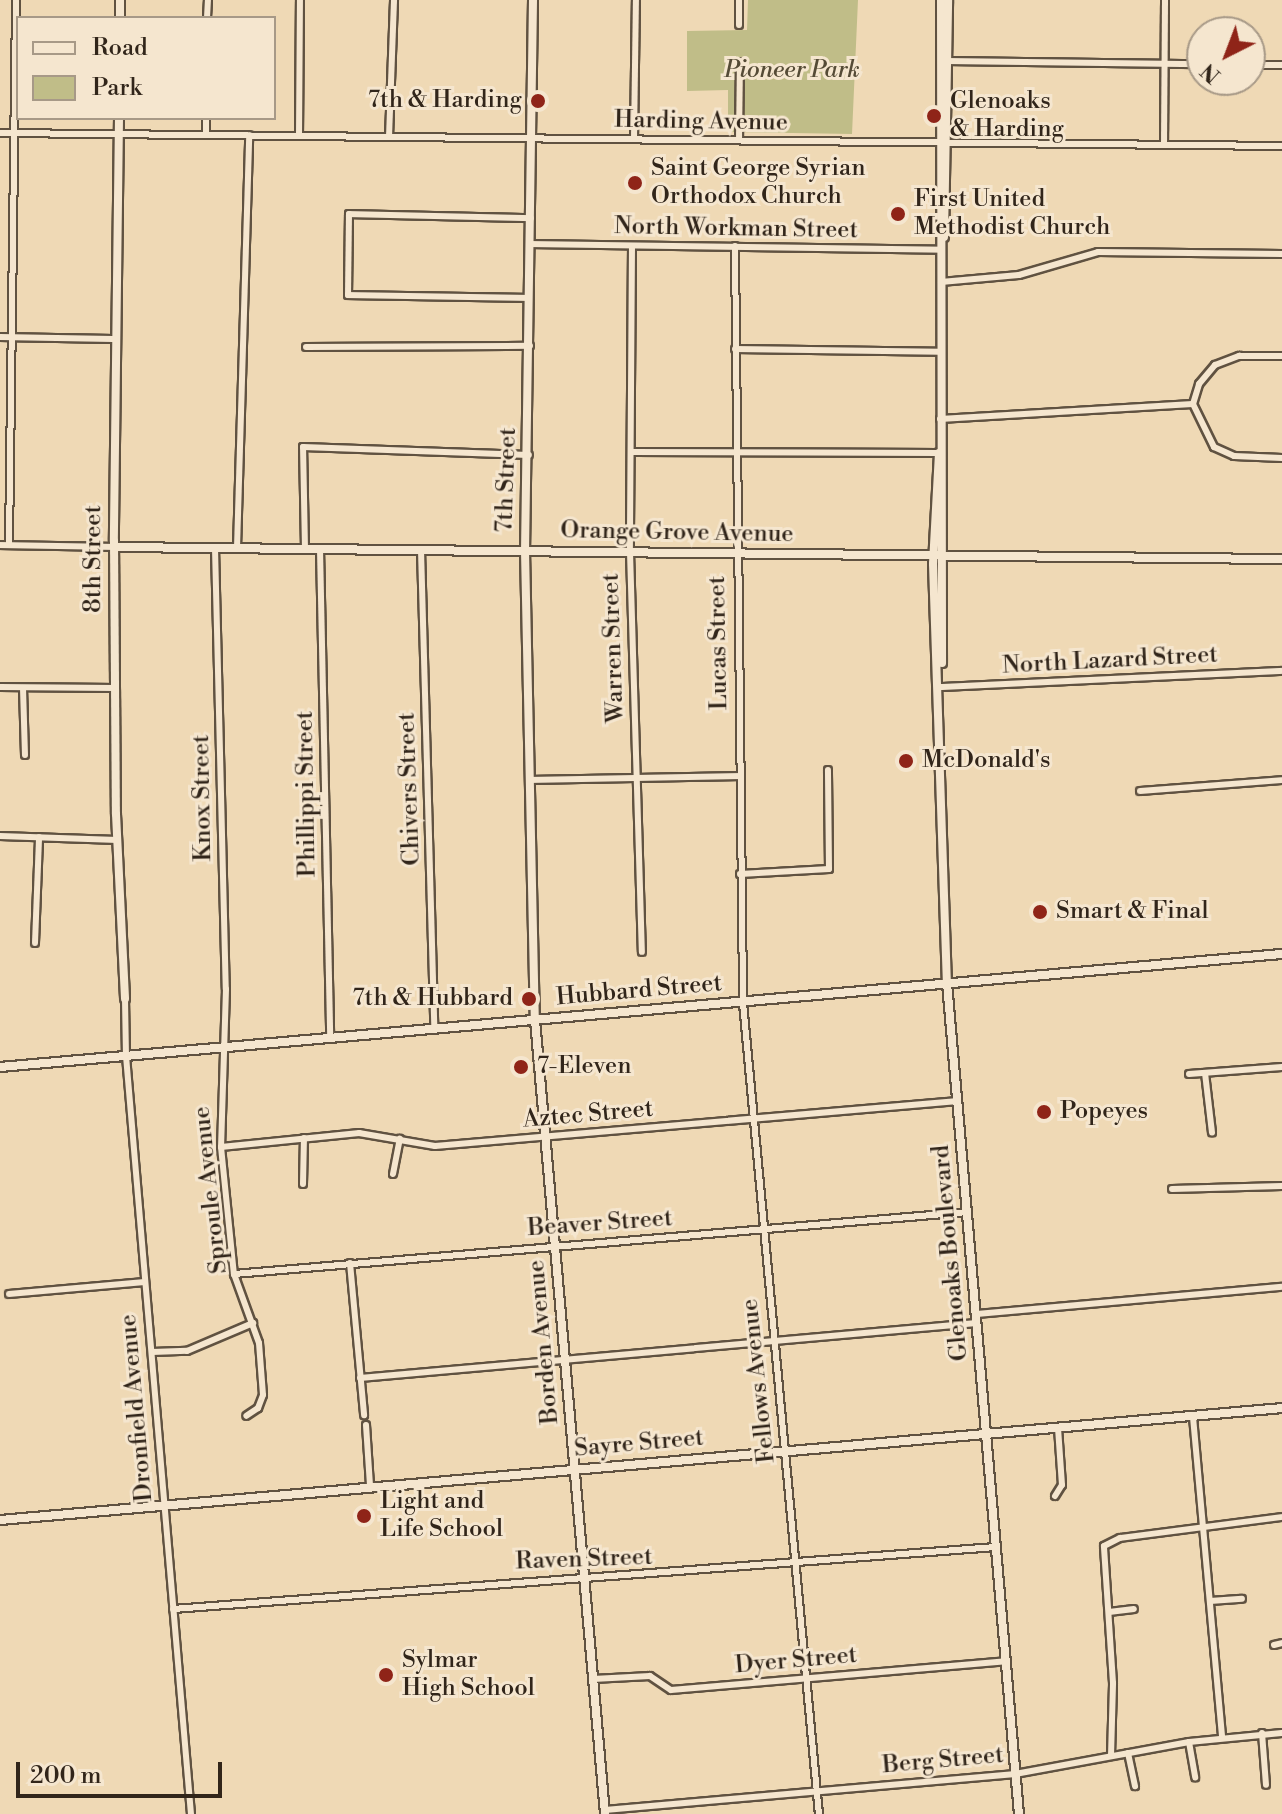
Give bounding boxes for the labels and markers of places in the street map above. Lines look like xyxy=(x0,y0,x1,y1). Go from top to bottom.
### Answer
place label: 7th & Harding xyxy=(368,87,522,115)
place label: Glenoaks & Harding xyxy=(950,88,1064,144)
marker: 7th & Harding xyxy=(529,92,547,110)
marker: Glenoaks & Harding xyxy=(925,107,943,125)
place label: Saint George Syrian Orthodox Church xyxy=(651,155,866,211)
marker: Saint George Syrian Orthodox Church xyxy=(626,174,644,192)
place label: First United Methodist Church xyxy=(914,186,1110,242)
marker: First United Methodist Church xyxy=(889,205,907,223)
place label: McDonald's xyxy=(922,747,1051,775)
marker: McDonald's xyxy=(897,752,915,770)
place label: Smart & Final xyxy=(1056,898,1209,926)
marker: Smart & Final xyxy=(1031,903,1049,921)
place label: 7th & Hubbard xyxy=(353,985,513,1013)
marker: 7th & Hubbard xyxy=(520,990,538,1008)
place label: 7-Eleven xyxy=(537,1053,632,1081)
marker: 7-Eleven xyxy=(512,1058,530,1076)
place label: Popeyes xyxy=(1060,1098,1148,1126)
marker: Popeyes xyxy=(1035,1103,1053,1121)
place label: Light and Life School xyxy=(380,1488,503,1544)
marker: Light and Life School xyxy=(355,1507,373,1525)
place label: Sylmar High School xyxy=(402,1647,535,1703)
marker: Sylmar High School xyxy=(377,1666,395,1684)

